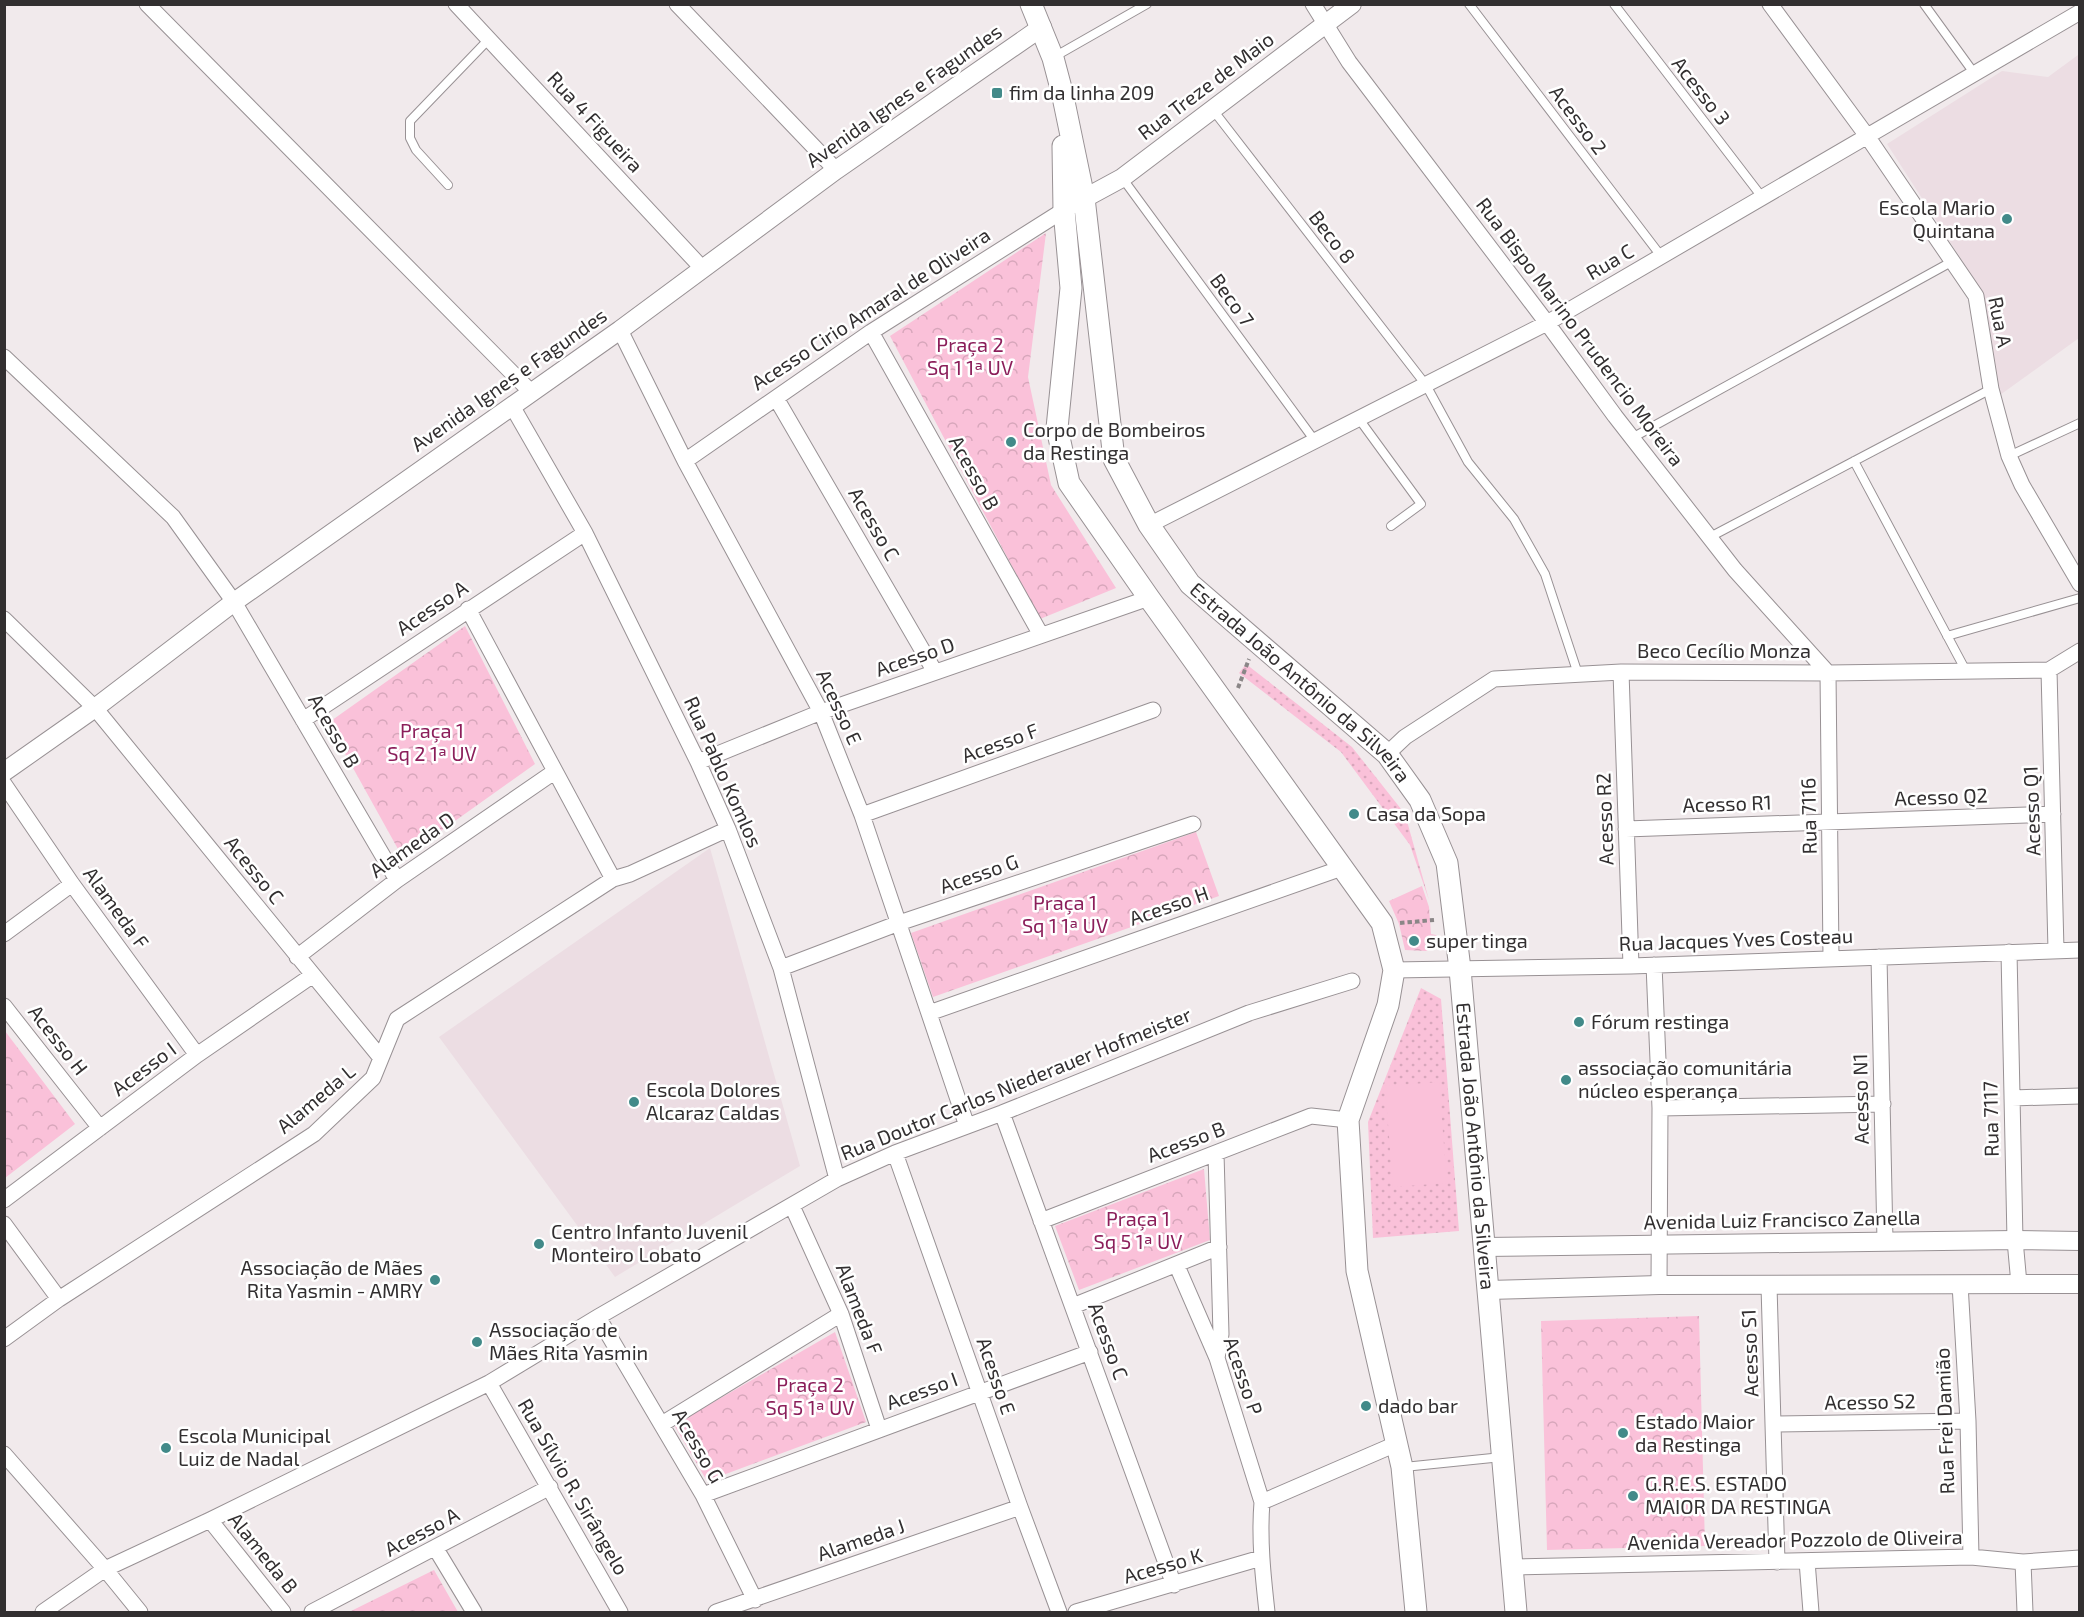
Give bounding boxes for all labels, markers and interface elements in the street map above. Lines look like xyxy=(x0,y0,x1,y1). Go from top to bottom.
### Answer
street label: Avenida Ignes e Fagundes xyxy=(801,18,1006,172)
street label: Rua Treze de Maio xyxy=(1133,26,1278,144)
street label: Acesso 3 xyxy=(1668,51,1736,129)
street label: Rua 4 Figueira xyxy=(543,66,648,177)
place label: fim da linha 209 xyxy=(1009,80,1154,104)
street label: Acesso 2 xyxy=(1545,80,1613,159)
marker: fim da linha 209 xyxy=(990,86,1004,100)
street label: Rua Bispo Marino Prudencio Moreira xyxy=(1472,192,1690,470)
place label: Escola Mario Quintana xyxy=(1878,195,1995,242)
street label: Beco 8 xyxy=(1305,205,1361,268)
marker: Escola Mario Quintana xyxy=(2000,212,2014,226)
street label: Acesso Cirio Amaral de Oliveira xyxy=(747,222,994,394)
street label: Rua C xyxy=(1582,238,1637,284)
street label: Beco 7 xyxy=(1206,269,1260,330)
street label: Rua A xyxy=(1984,294,2018,350)
street label: Avenida Ignes e Fagundes xyxy=(406,302,611,456)
park label: Praça 2 Sq 1 1ª UV xyxy=(927,332,1013,379)
place label: Corpo de Bombeiros da Restinga xyxy=(1023,417,1206,464)
street label: Acesso B xyxy=(945,431,1005,514)
marker: Corpo de Bombeiros da Restinga xyxy=(1004,435,1018,449)
street label: Acesso C xyxy=(844,483,905,564)
street label: Acesso A xyxy=(391,574,472,640)
street label: Estrada João Antônio da Silveira xyxy=(1186,577,1416,786)
street label: Acesso D xyxy=(872,631,957,681)
street label: Beco Cecílio Monza xyxy=(1637,638,1811,662)
street label: Acesso E xyxy=(812,665,868,748)
street label: Acesso B xyxy=(304,689,366,772)
street label: Rua Pablo Komlos xyxy=(680,692,768,851)
street label: Acesso F xyxy=(958,717,1041,767)
park label: Praça 1 Sq 2 1ª UV xyxy=(387,718,477,765)
street label: Acesso Q1 xyxy=(2017,766,2045,857)
street label: Acesso R2 xyxy=(1590,772,1618,866)
street label: Rua 7116 xyxy=(1795,777,1821,855)
street label: Acesso Q2 xyxy=(1894,782,1988,810)
street label: Acesso R1 xyxy=(1682,789,1772,817)
place label: Casa da Sopa xyxy=(1366,801,1486,825)
street label: Alameda D xyxy=(364,806,458,882)
marker: Casa da Sopa xyxy=(1347,807,1361,821)
street label: Acesso C xyxy=(220,831,289,908)
street label: Acesso G xyxy=(936,848,1021,898)
street label: Alameda F xyxy=(79,862,155,953)
street label: Acesso H xyxy=(1126,880,1211,930)
park label: Praça 1 Sq 1 1ª UV xyxy=(1022,890,1108,937)
street label: Rua Jacques Yves Costeau xyxy=(1618,923,1854,955)
place label: super tinga xyxy=(1426,928,1528,952)
marker: super tinga xyxy=(1407,934,1421,948)
street label: Acesso H xyxy=(24,1000,94,1079)
street label: Estrada João Antônio da Silveira xyxy=(1452,1001,1501,1291)
street label: Rua Doutor Carlos Niederauer Hofmeister xyxy=(837,1002,1194,1165)
place label: Fórum restinga xyxy=(1591,1009,1729,1033)
marker: Fórum restinga xyxy=(1572,1015,1586,1029)
street label: Acesso I xyxy=(107,1036,180,1100)
street label: Acesso N1 xyxy=(1847,1053,1873,1145)
place label: associação comunitária núcleo esperança xyxy=(1578,1055,1792,1103)
street label: Alameda L xyxy=(271,1059,359,1138)
marker: associação comunitária núcleo esperança xyxy=(1559,1073,1573,1087)
place label: Escola Dolores Alcaraz Caldas xyxy=(646,1077,780,1124)
street label: Rua 7117 xyxy=(1977,1081,2003,1157)
marker: Escola Dolores Alcaraz Caldas xyxy=(627,1095,641,1109)
street label: Acesso B xyxy=(1143,1115,1228,1167)
street label: Avenida Luiz Francisco Zanella xyxy=(1643,1205,1921,1233)
park label: Praça 1 Sq 5 1ª UV xyxy=(1094,1206,1183,1253)
place label: Centro Infanto Juvenil Monteiro Lobato xyxy=(551,1219,748,1266)
marker: Centro Infanto Juvenil Monteiro Lobato xyxy=(532,1237,546,1251)
place label: Associação de Mães Rita Yasmin - AMRY xyxy=(241,1255,424,1302)
street label: Alameda F xyxy=(832,1260,888,1358)
marker: Associação de Mães Rita Yasmin - AMRY xyxy=(428,1273,442,1287)
street label: Acesso C xyxy=(1084,1299,1134,1383)
street label: Acesso S1 xyxy=(1735,1309,1763,1397)
place label: Associação de Mães Rita Yasmin xyxy=(489,1317,648,1364)
street label: Acesso E xyxy=(973,1334,1021,1417)
street label: Acesso P xyxy=(1219,1334,1268,1418)
marker: Associação de Mães Rita Yasmin xyxy=(470,1335,484,1349)
street label: Rua Frei Damião xyxy=(1929,1347,1959,1495)
street label: Acesso I xyxy=(883,1366,961,1414)
park label: Praça 2 Sq 5 1ª UV xyxy=(766,1372,855,1419)
street label: Acesso S2 xyxy=(1824,1388,1916,1414)
place label: dado bar xyxy=(1378,1393,1458,1417)
street label: Rua Sílvio R. Sirângelo xyxy=(514,1394,634,1579)
marker: dado bar xyxy=(1359,1399,1373,1413)
street label: Acesso G xyxy=(668,1404,730,1487)
place label: Estado Maior da Restinga xyxy=(1635,1409,1755,1456)
place label: Escola Municipal Luiz de Nadal xyxy=(178,1423,331,1470)
marker: Estado Maior da Restinga xyxy=(1616,1426,1630,1440)
marker: Escola Municipal Luiz de Nadal xyxy=(159,1441,173,1455)
place label: G.R.E.S. ESTADO MAIOR DA RESTINGA xyxy=(1645,1471,1831,1518)
marker: G.R.E.S. ESTADO MAIOR DA RESTINGA xyxy=(1626,1489,1640,1503)
street label: Acesso A xyxy=(380,1501,463,1561)
street label: Alameda B xyxy=(224,1507,304,1598)
street label: Alameda J xyxy=(814,1513,908,1565)
street label: Avenida Vereador Pozzolo de Oliveira xyxy=(1627,1524,1963,1554)
street label: Acesso K xyxy=(1121,1542,1205,1588)

